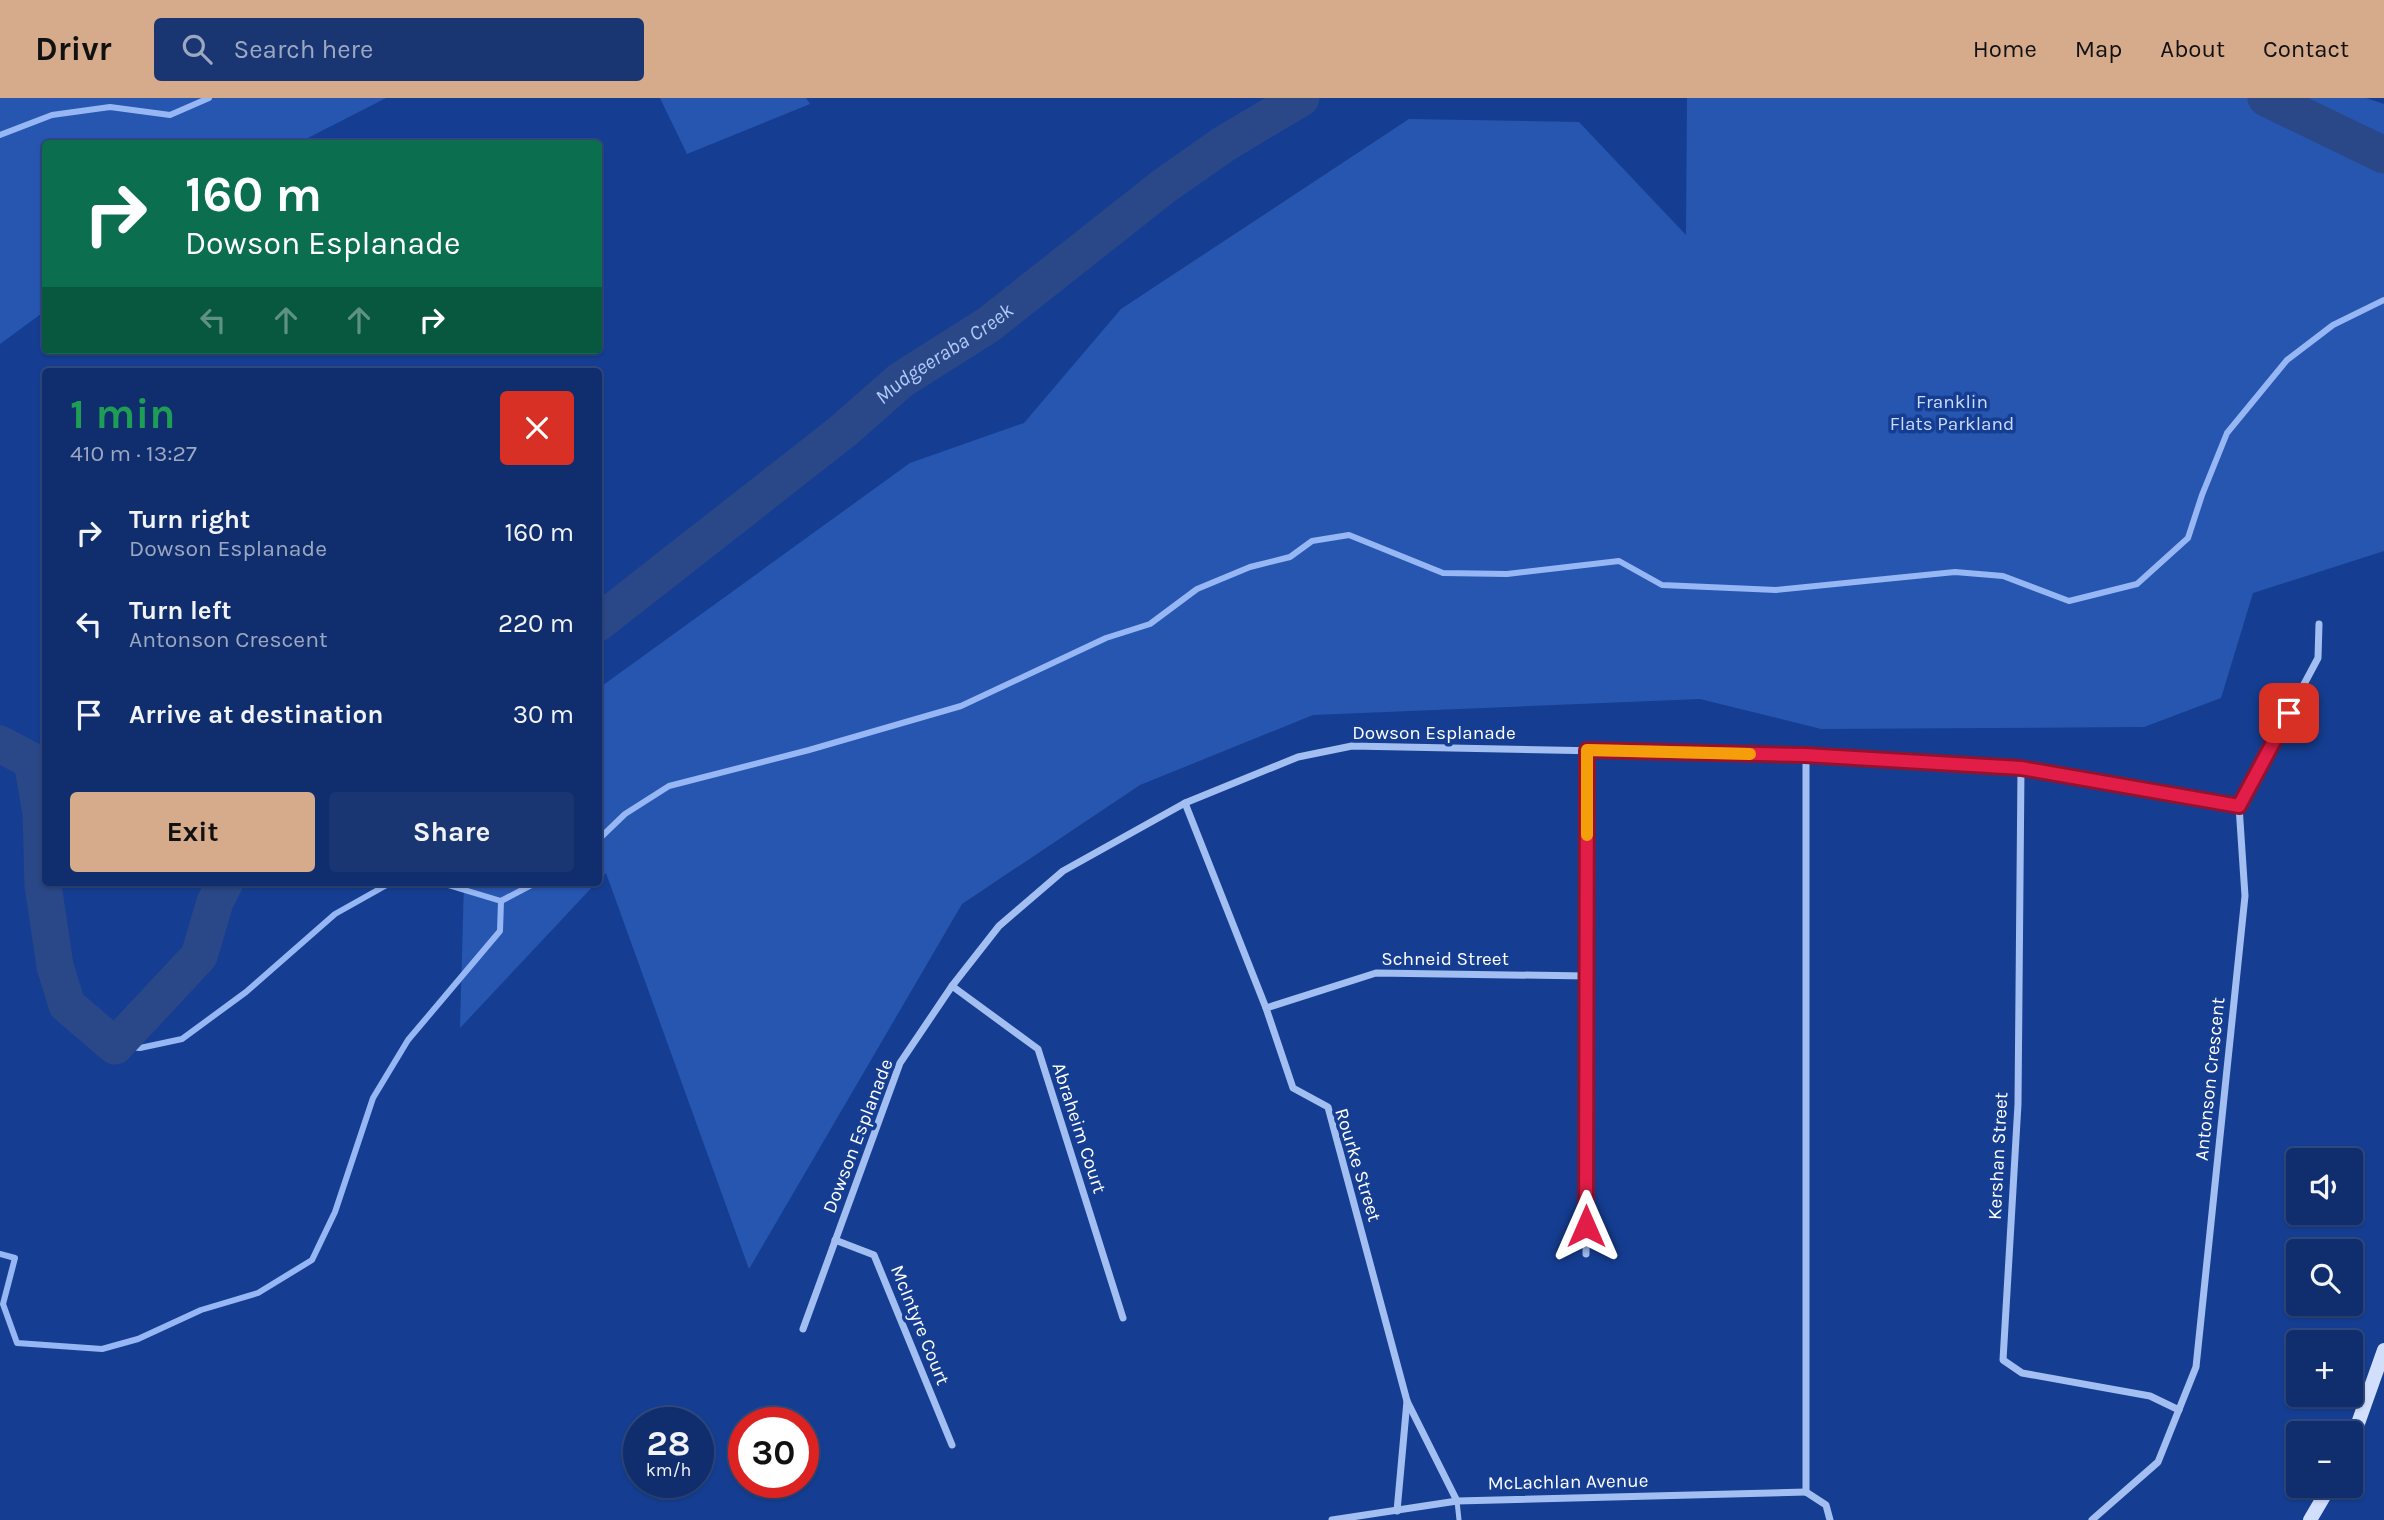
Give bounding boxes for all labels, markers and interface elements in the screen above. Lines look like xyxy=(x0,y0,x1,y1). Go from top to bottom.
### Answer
search box xyxy=(154,18,644,81)
text: Drivr xyxy=(35,30,112,68)
icon: search xyxy=(178,30,216,68)
text: Search here xyxy=(234,34,373,65)
text: Home xyxy=(1973,35,2037,63)
text: Map xyxy=(2075,35,2122,63)
text: About xyxy=(2160,35,2225,63)
text: Contact xyxy=(2263,35,2349,63)
text: 160 m xyxy=(185,166,322,223)
icon: right xyxy=(70,168,161,259)
text: Dowson Esplanade xyxy=(185,225,460,262)
water label: Mudgeeraba Creek xyxy=(870,298,1018,409)
icon: left xyxy=(194,301,232,339)
icon: ahead xyxy=(267,301,305,339)
icon: ahead xyxy=(340,301,378,339)
icon: right xyxy=(413,301,451,339)
text: 1 min xyxy=(70,389,175,439)
button: close xyxy=(500,391,574,465)
park label: Franklin Flats Parkland xyxy=(1890,391,2014,435)
text: 410 m · 13:27 xyxy=(70,440,197,467)
text: Turn right xyxy=(129,504,250,535)
icon: right xyxy=(70,514,108,552)
text: 160 m xyxy=(505,517,574,548)
text: Dowson Esplanade xyxy=(129,535,327,562)
text: Turn left xyxy=(129,595,231,626)
icon: left xyxy=(70,605,108,643)
text: 220 m xyxy=(498,608,574,639)
text: Antonson Crescent xyxy=(129,626,328,653)
pin xyxy=(2259,683,2319,743)
icon: arrive xyxy=(2270,694,2308,732)
icon: arrive xyxy=(70,696,108,734)
text: Arrive at destination xyxy=(129,699,383,730)
text: 30 m xyxy=(513,699,574,730)
street label: Dowson Esplanade xyxy=(1352,722,1516,744)
button: Exit xyxy=(70,792,315,872)
button: Share xyxy=(329,792,574,872)
street label: Schneid Street xyxy=(1381,948,1509,970)
street label: Antonson Crescent xyxy=(2190,996,2230,1162)
street label: Dowson Esplanade xyxy=(818,1056,898,1216)
street label: Abraheim Court xyxy=(1047,1060,1111,1196)
street label: Kershan Street xyxy=(1984,1091,2012,1221)
street label: Rourke Street xyxy=(1330,1106,1386,1224)
map controls xyxy=(2286,1148,2363,1498)
button: sound xyxy=(2286,1148,2363,1225)
position arrow xyxy=(1549,1189,1623,1263)
button: search xyxy=(2286,1239,2363,1316)
street label: McIntyre Court xyxy=(886,1262,954,1388)
button: + xyxy=(2286,1330,2363,1407)
speed limit sign: 30 xyxy=(728,1407,819,1498)
button: − xyxy=(2286,1421,2363,1498)
text: 28 xyxy=(647,1423,690,1464)
text: km/h xyxy=(646,1459,691,1481)
street label: McLachlan Avenue xyxy=(1487,1470,1649,1494)

